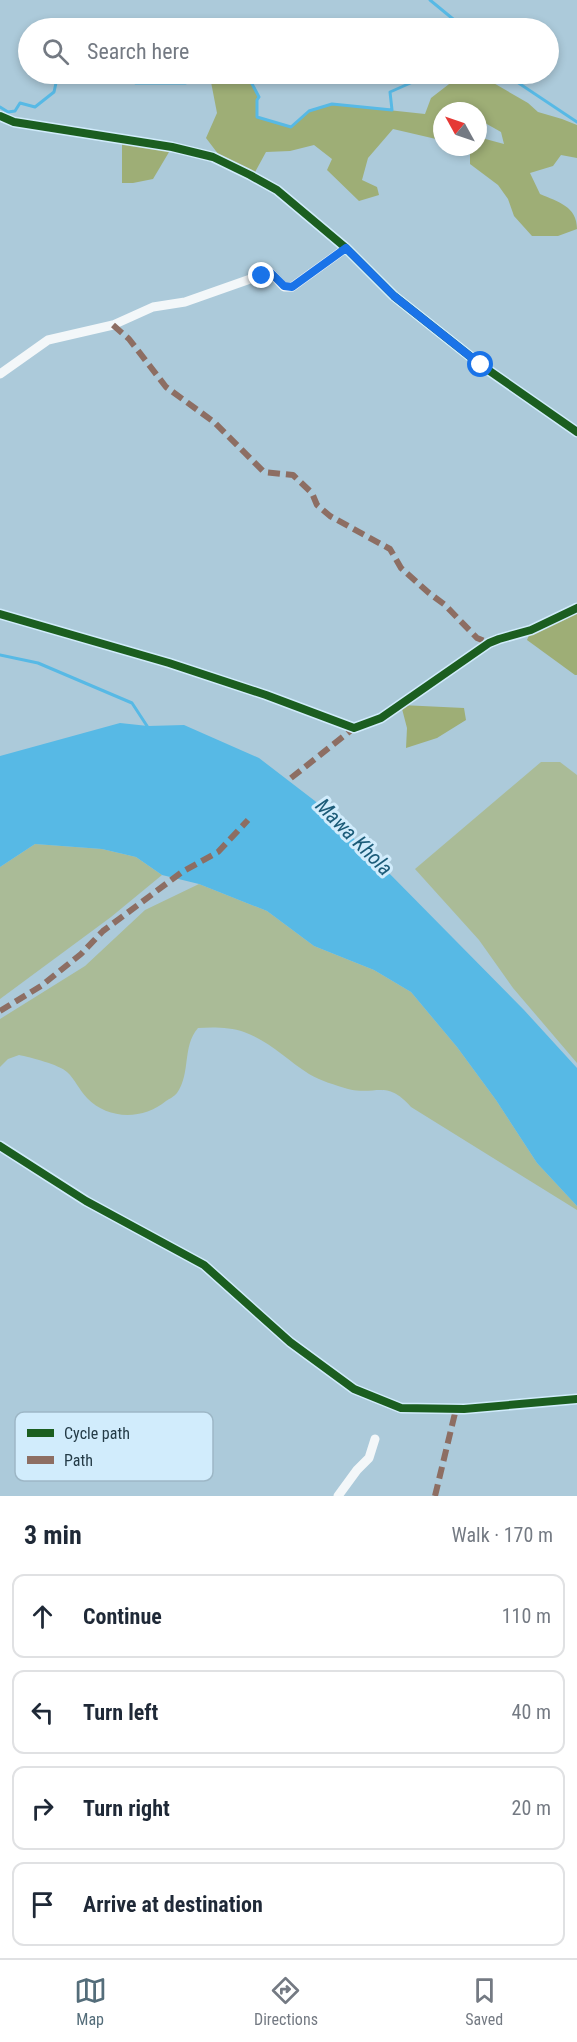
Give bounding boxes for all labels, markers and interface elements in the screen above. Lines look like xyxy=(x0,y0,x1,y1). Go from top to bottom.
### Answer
search box xyxy=(18,18,559,84)
icon: search xyxy=(39,35,72,68)
text: Search here xyxy=(87,39,189,64)
north arrow xyxy=(433,102,487,156)
route end xyxy=(248,262,274,288)
route start xyxy=(467,351,493,377)
water label: Mawa Khola xyxy=(311,794,397,880)
legend xyxy=(15,1412,213,1481)
text: Cycle path xyxy=(64,1424,130,1443)
text: Path xyxy=(64,1451,93,1470)
text: 3 min xyxy=(24,1520,82,1550)
text: Walk · 170 m xyxy=(452,1523,553,1547)
icon: ahead xyxy=(26,1600,59,1633)
text: Continue xyxy=(83,1604,162,1629)
text: 110 m xyxy=(502,1604,551,1628)
icon: left xyxy=(26,1696,59,1729)
text: Turn left xyxy=(83,1700,158,1725)
text: 40 m xyxy=(512,1700,551,1724)
icon: right xyxy=(26,1792,59,1825)
text: Turn right xyxy=(83,1796,170,1821)
text: 20 m xyxy=(512,1796,551,1820)
icon: arrive xyxy=(26,1888,59,1921)
text: Arrive at destination xyxy=(83,1892,263,1917)
tab: Map xyxy=(74,1974,107,2029)
tab: Directions xyxy=(254,1974,318,2029)
tab: Saved xyxy=(465,1974,503,2029)

